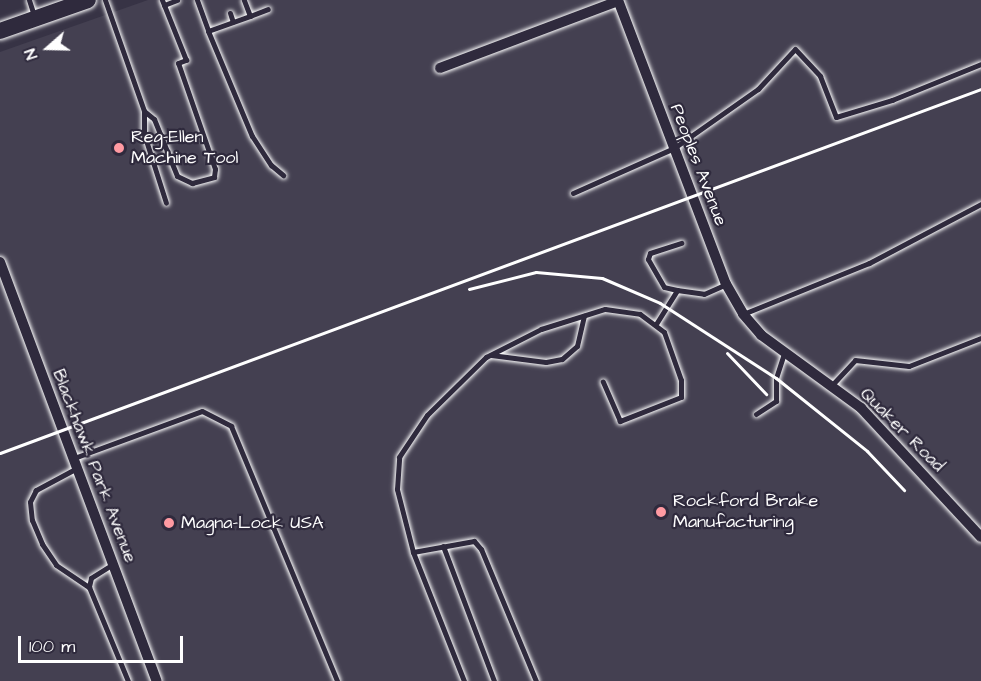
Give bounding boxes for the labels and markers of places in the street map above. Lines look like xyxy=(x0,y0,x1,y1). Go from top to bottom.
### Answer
place label: Reg-Ellen Machine Tool xyxy=(131,127,238,170)
marker: Reg-Ellen Machine Tool xyxy=(112,141,126,155)
place label: Rockford Brake Manufacturing xyxy=(673,491,818,534)
marker: Rockford Brake Manufacturing xyxy=(654,505,668,519)
place label: Magna-Lock USA xyxy=(181,512,324,534)
marker: Magna-Lock USA xyxy=(162,516,176,530)

